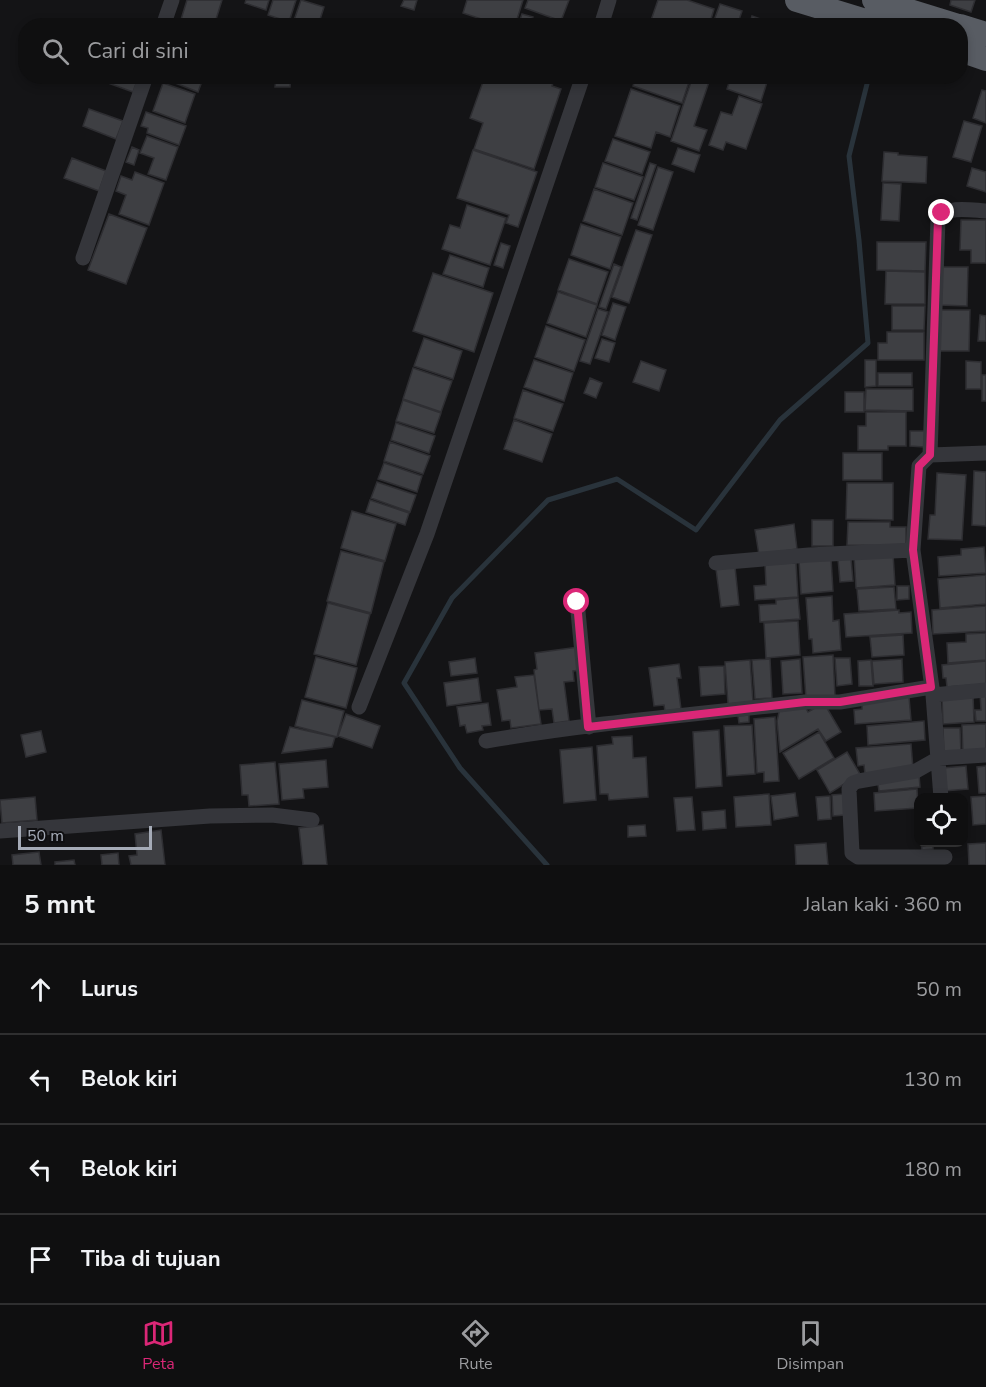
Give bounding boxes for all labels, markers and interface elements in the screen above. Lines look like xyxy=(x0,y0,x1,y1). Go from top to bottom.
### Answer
search box xyxy=(18,18,968,84)
icon: search xyxy=(39,35,72,68)
text: Cari di sini xyxy=(87,36,189,66)
route end xyxy=(928,199,954,225)
route start xyxy=(563,588,589,614)
map controls xyxy=(914,793,968,847)
button: locate xyxy=(914,793,968,847)
scale bar xyxy=(18,823,152,850)
text: 50 m xyxy=(27,825,64,847)
text: 5 mnt xyxy=(24,887,95,922)
text: Jalan kaki · 360 m xyxy=(804,891,962,918)
icon: ahead xyxy=(24,973,57,1006)
text: Lurus xyxy=(81,974,138,1004)
text: 50 m xyxy=(916,976,962,1003)
icon: left xyxy=(24,1063,57,1096)
text: Belok kiri xyxy=(81,1064,177,1094)
text: 130 m xyxy=(904,1066,962,1093)
icon: left xyxy=(24,1153,57,1186)
text: Belok kiri xyxy=(81,1154,177,1184)
text: 180 m xyxy=(904,1156,962,1183)
icon: arrive xyxy=(24,1243,57,1276)
text: Tiba di tujuan xyxy=(81,1244,221,1274)
tab: Peta xyxy=(142,1317,175,1375)
tab: Rute xyxy=(459,1317,493,1375)
tab: Disimpan xyxy=(776,1317,844,1375)

